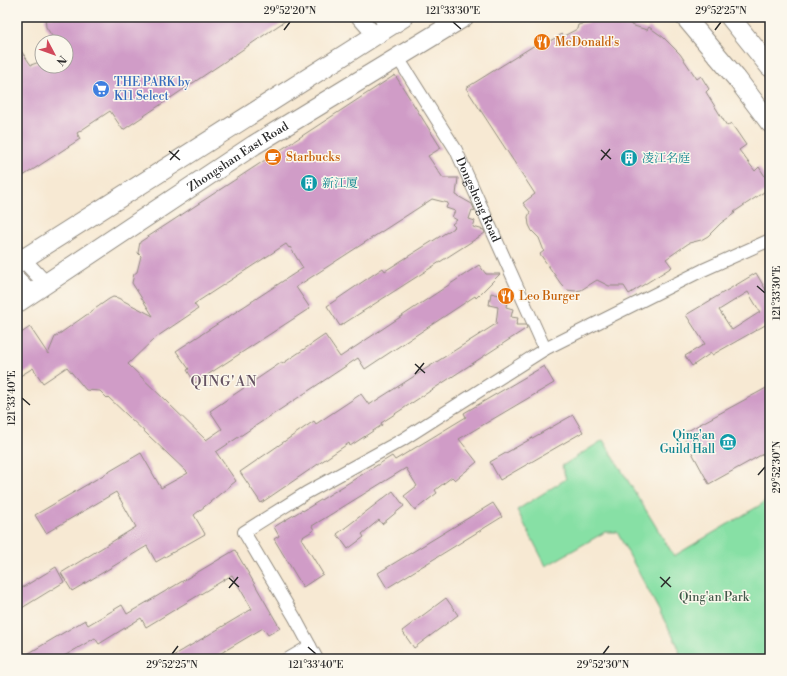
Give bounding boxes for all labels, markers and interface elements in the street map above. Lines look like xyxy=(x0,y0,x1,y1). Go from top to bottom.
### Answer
text: 29°52'20"N xyxy=(264,5,317,17)
text: 121°33'30"E xyxy=(426,5,480,17)
text: 29°52'25"N xyxy=(695,5,747,17)
restaurant icon: McDonald's xyxy=(532,32,552,52)
north arrow xyxy=(34,34,74,74)
place label: McDonald's xyxy=(555,35,619,50)
text: N xyxy=(52,52,69,68)
place label: THE PARK by K11 Select xyxy=(114,75,190,104)
supermarket icon: THE PARK by K11 Select xyxy=(91,79,111,99)
street label: Zhongshan East Road xyxy=(185,119,292,195)
cafe icon: Starbucks xyxy=(263,147,283,167)
building icon: 凌江名庭 xyxy=(619,148,639,168)
place label: Starbucks xyxy=(286,150,340,165)
place label: 凌江名庭 xyxy=(642,151,690,166)
street label: Dongsheng Road xyxy=(452,155,503,245)
building icon: 新江厦 xyxy=(299,173,319,193)
place label: 新江厦 xyxy=(322,176,358,191)
text: 121°33'30"E xyxy=(771,266,783,320)
restaurant icon: Leo Burger xyxy=(496,286,516,306)
place label: Leo Burger xyxy=(519,289,580,304)
text: 121°33'40"E xyxy=(6,370,18,426)
district label: QING'AN xyxy=(191,373,257,391)
place label: Qing'an Guild Hall xyxy=(660,428,715,457)
museum icon: Qing'an Guild Hall xyxy=(718,432,738,452)
text: 29°52'30"N xyxy=(771,440,783,493)
park label: Qing'an Park xyxy=(679,590,750,605)
text: 29°52'25"N xyxy=(146,659,198,671)
text: 121°33'40"E xyxy=(289,659,344,671)
text: 29°52'30"N xyxy=(577,659,630,671)

